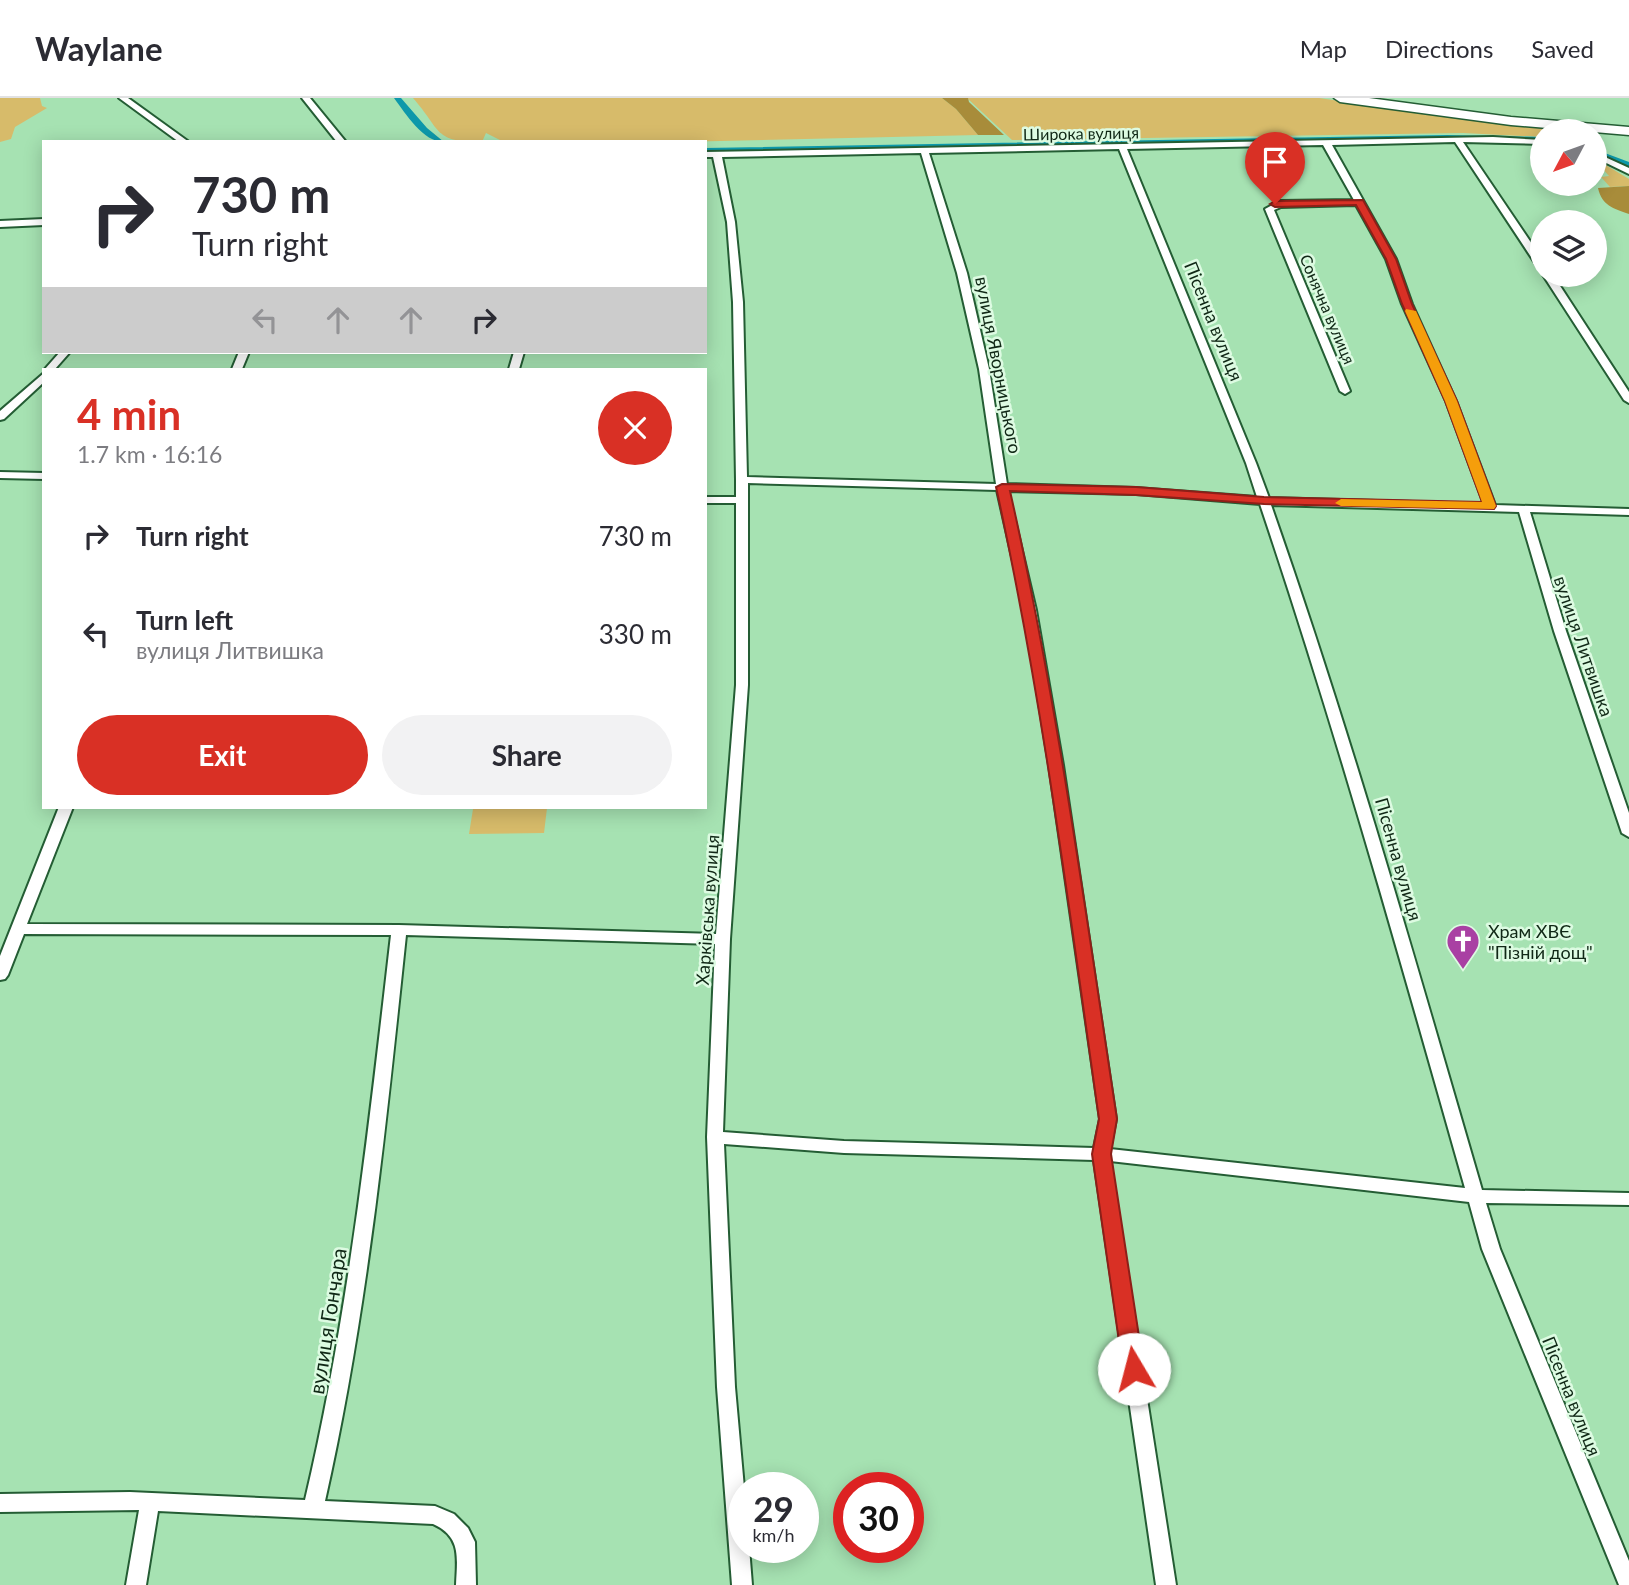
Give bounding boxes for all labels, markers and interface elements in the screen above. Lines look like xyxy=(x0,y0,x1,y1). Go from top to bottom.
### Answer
text: Waylane xyxy=(35,28,163,68)
text: Map xyxy=(1300,34,1347,63)
text: Directions xyxy=(1385,34,1493,63)
text: Saved xyxy=(1531,34,1594,63)
north arrow xyxy=(1530,119,1606,196)
map controls xyxy=(1530,119,1607,287)
street label: Широка вулиця xyxy=(1023,122,1139,144)
pin xyxy=(1245,132,1305,204)
icon: arrive xyxy=(1256,143,1294,181)
text: 730 m xyxy=(192,165,330,223)
icon: right xyxy=(77,168,168,259)
button: layers xyxy=(1530,210,1607,287)
text: Turn right xyxy=(192,224,328,263)
street label: Сонячна вулиця xyxy=(1296,251,1360,367)
street label: Пісенна вулиця xyxy=(1180,258,1248,384)
street label: вулиця Яворницького xyxy=(971,275,1027,455)
icon: left xyxy=(246,301,284,339)
icon: ahead xyxy=(319,301,357,339)
icon: ahead xyxy=(392,301,430,339)
icon: right xyxy=(465,301,503,339)
text: 4 min xyxy=(77,389,181,439)
button: close xyxy=(598,391,672,465)
text: 1.7 km · 16:16 xyxy=(77,440,222,468)
icon: right xyxy=(77,517,115,555)
text: Turn right xyxy=(136,520,249,552)
text: 730 m xyxy=(599,520,672,552)
street label: вулиця Литвишка xyxy=(1550,573,1618,719)
text: Turn left xyxy=(136,604,233,636)
icon: left xyxy=(77,615,115,653)
text: 330 m xyxy=(599,618,672,650)
text: вулиця Литвишка xyxy=(136,636,324,664)
button: Exit xyxy=(77,715,368,795)
button: Share xyxy=(382,715,672,795)
street label: Пісенна вулиця xyxy=(1371,795,1427,923)
street label: Харківська вулиця xyxy=(691,834,723,986)
place label: Храм ХВЄ "Пізній дощ" xyxy=(1488,920,1593,963)
church icon: Храм ХВЄ "Пізній дощ" xyxy=(1444,922,1482,971)
street label: вулиця Гончара xyxy=(303,1246,351,1396)
position arrow xyxy=(1097,1332,1171,1406)
street label: Пісенна вулиця xyxy=(1538,1333,1606,1459)
speed limit sign: 30 xyxy=(833,1472,924,1563)
text: 29 xyxy=(753,1487,794,1529)
text: km/h xyxy=(752,1524,795,1546)

